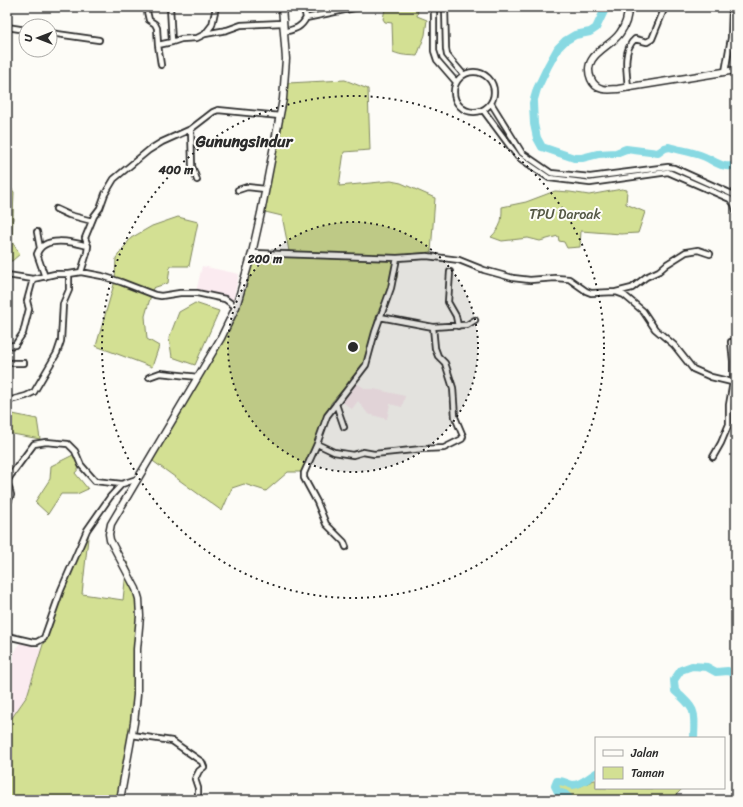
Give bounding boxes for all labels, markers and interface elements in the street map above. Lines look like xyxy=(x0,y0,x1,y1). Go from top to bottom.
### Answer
north arrow xyxy=(18,18,58,58)
text: U xyxy=(19,34,38,42)
district label: Gunungsindur xyxy=(195,127,294,156)
text: 400 m xyxy=(157,159,194,181)
park label: TPU Daroak xyxy=(529,202,601,227)
text: 200 m xyxy=(247,248,283,270)
centre of rings xyxy=(346,340,360,354)
legend xyxy=(595,737,725,789)
text: Jalan xyxy=(630,742,659,764)
text: Taman xyxy=(631,762,665,784)

